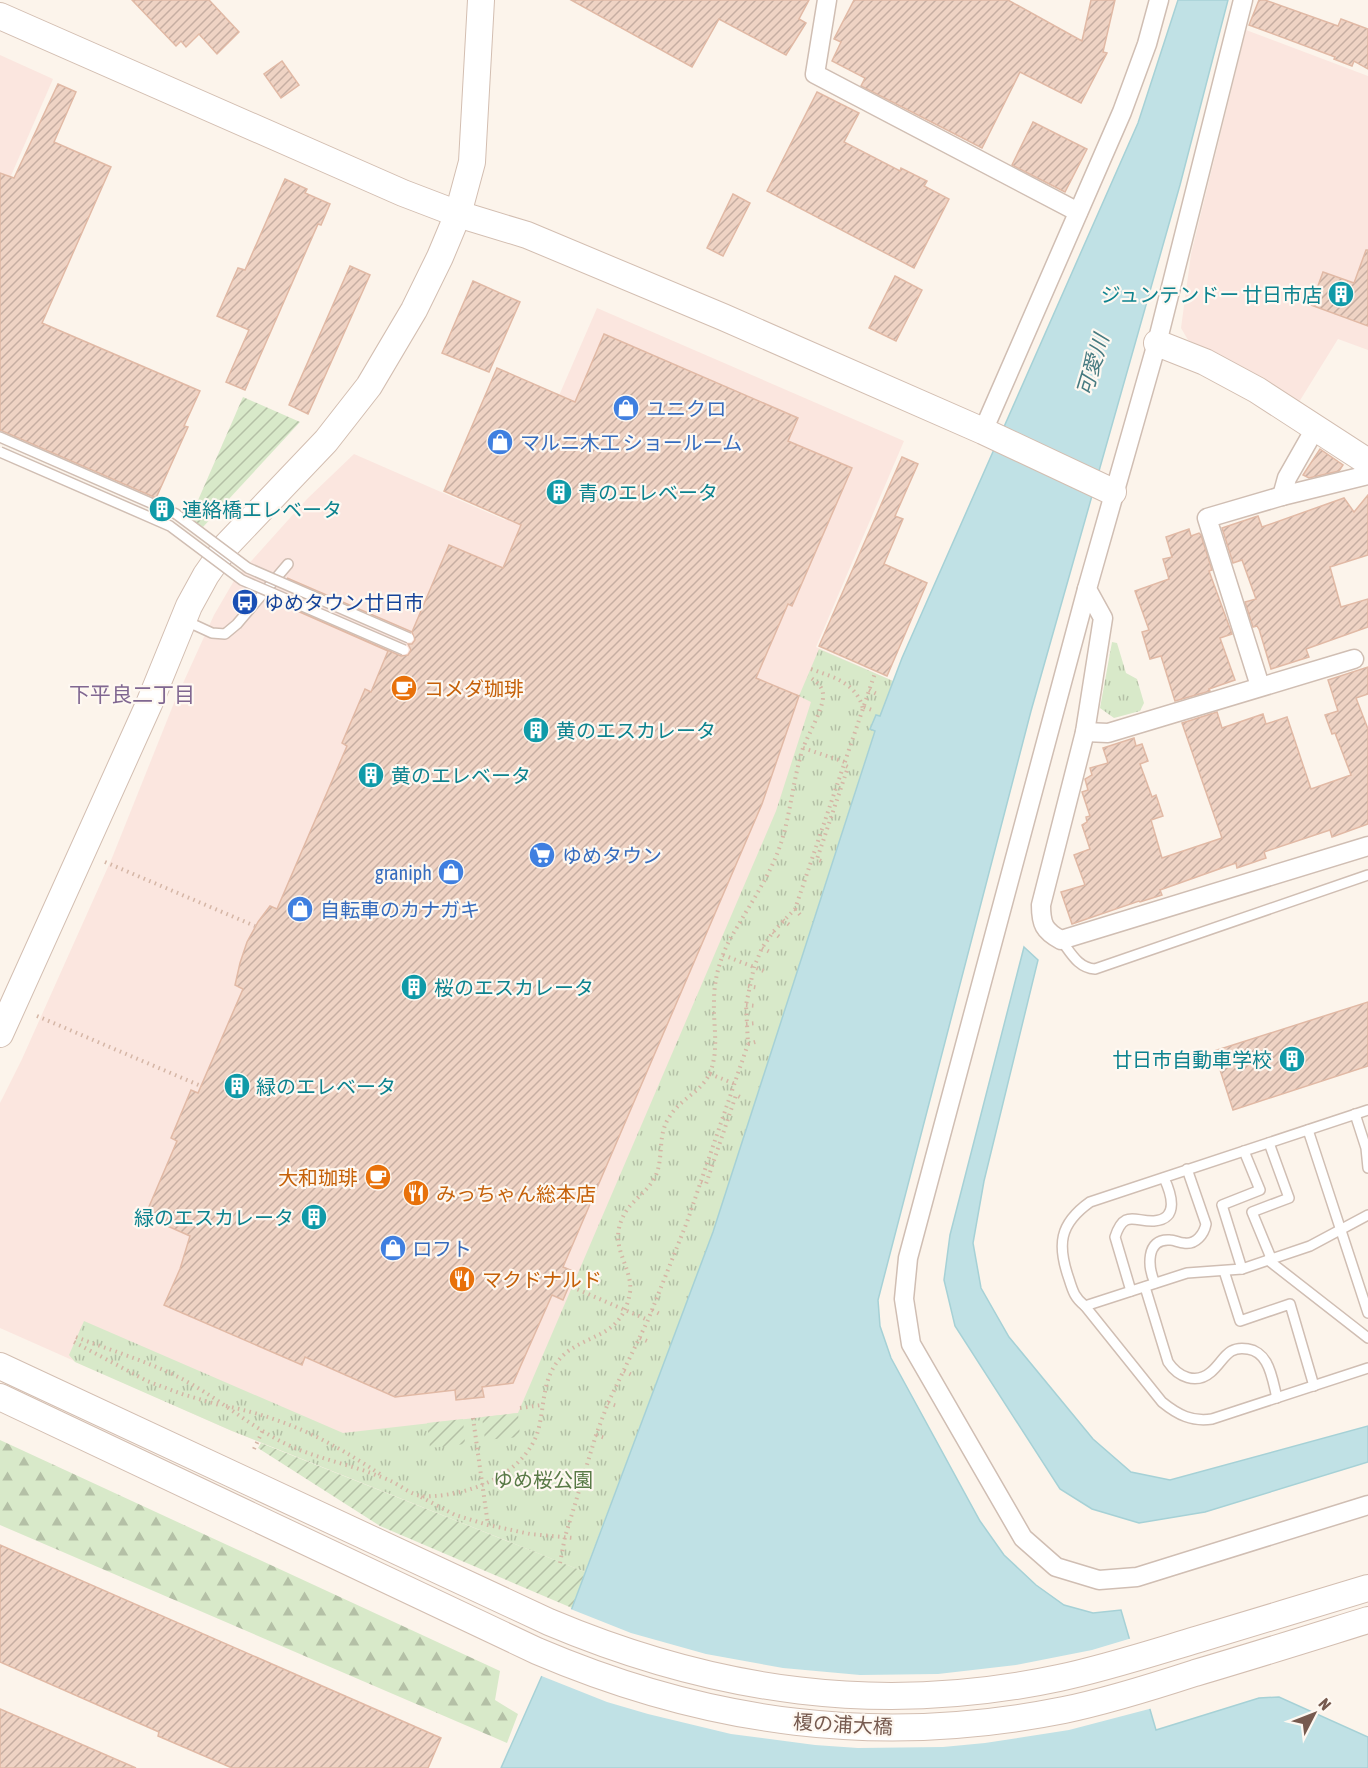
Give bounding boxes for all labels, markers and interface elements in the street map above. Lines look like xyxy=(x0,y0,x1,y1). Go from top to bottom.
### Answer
building icon: ジュンテンドー 廿日市店 xyxy=(1326,279,1356,309)
place label: ジュンテンドー 廿日市店 xyxy=(1101,283,1322,306)
water label: 可愛川 xyxy=(1071,329,1113,399)
shop icon: ユニクロ xyxy=(611,393,641,423)
place label: ユニクロ xyxy=(646,397,726,420)
shop icon: マルニ木工 ショールーム xyxy=(485,427,515,457)
place label: マルニ木工 ショールーム xyxy=(520,431,742,454)
building icon: 青のエレベータ xyxy=(544,477,574,507)
place label: 青のエレベータ xyxy=(578,481,718,504)
building icon: 連絡橋エレベータ xyxy=(147,494,177,524)
place label: 連絡橋エレベータ xyxy=(182,498,342,521)
bus stop icon: ゆめタウン廿日市 xyxy=(230,587,260,617)
place label: ゆめタウン廿日市 xyxy=(264,591,424,614)
cafe icon: コメダ珈琲 xyxy=(389,673,419,703)
place label: コメダ珈琲 xyxy=(424,677,524,700)
district label: 下平良二丁目 xyxy=(69,682,195,706)
building icon: 黄のエスカレータ xyxy=(521,715,551,745)
place label: 黄のエスカレータ xyxy=(556,719,716,742)
building icon: 黄のエレベータ xyxy=(356,760,386,790)
place label: 黄のエレベータ xyxy=(391,764,531,787)
supermarket icon: ゆめタウン xyxy=(527,840,557,870)
place label: ゆめタウン xyxy=(562,844,662,867)
shop icon: graniph xyxy=(436,857,466,887)
place label: graniph xyxy=(375,861,432,884)
shop icon: 自転車のカナガキ xyxy=(285,894,315,924)
place label: 自転車のカナガキ xyxy=(320,898,480,921)
building icon: 桜のエスカレータ xyxy=(399,972,429,1002)
place label: 桜のエスカレータ xyxy=(434,976,594,999)
building icon: 廿日市自動車学校 xyxy=(1277,1044,1307,1074)
place label: 廿日市自動車学校 xyxy=(1112,1048,1272,1071)
building icon: 緑のエレベータ xyxy=(222,1071,252,1101)
place label: 緑のエレベータ xyxy=(256,1075,396,1098)
cafe icon: 大和珈琲 xyxy=(363,1162,393,1192)
place label: 大和珈琲 xyxy=(278,1166,358,1189)
restaurant icon: みっちゃん総本店 xyxy=(401,1178,431,1208)
place label: みっちゃん総本店 xyxy=(436,1182,596,1205)
building icon: 緑のエスカレータ xyxy=(299,1202,329,1232)
place label: 緑のエスカレータ xyxy=(134,1206,294,1229)
shop icon: ロフト xyxy=(378,1233,408,1263)
place label: ロフト xyxy=(412,1237,472,1260)
restaurant icon: マクドナルド xyxy=(447,1264,477,1294)
place label: マクドナルド xyxy=(482,1268,602,1291)
park label: ゆめ桜公園 xyxy=(493,1468,593,1491)
north arrow xyxy=(1284,1684,1344,1744)
text: N xyxy=(1315,1694,1335,1713)
street label: 榎の浦大橋 xyxy=(792,1710,894,1738)

